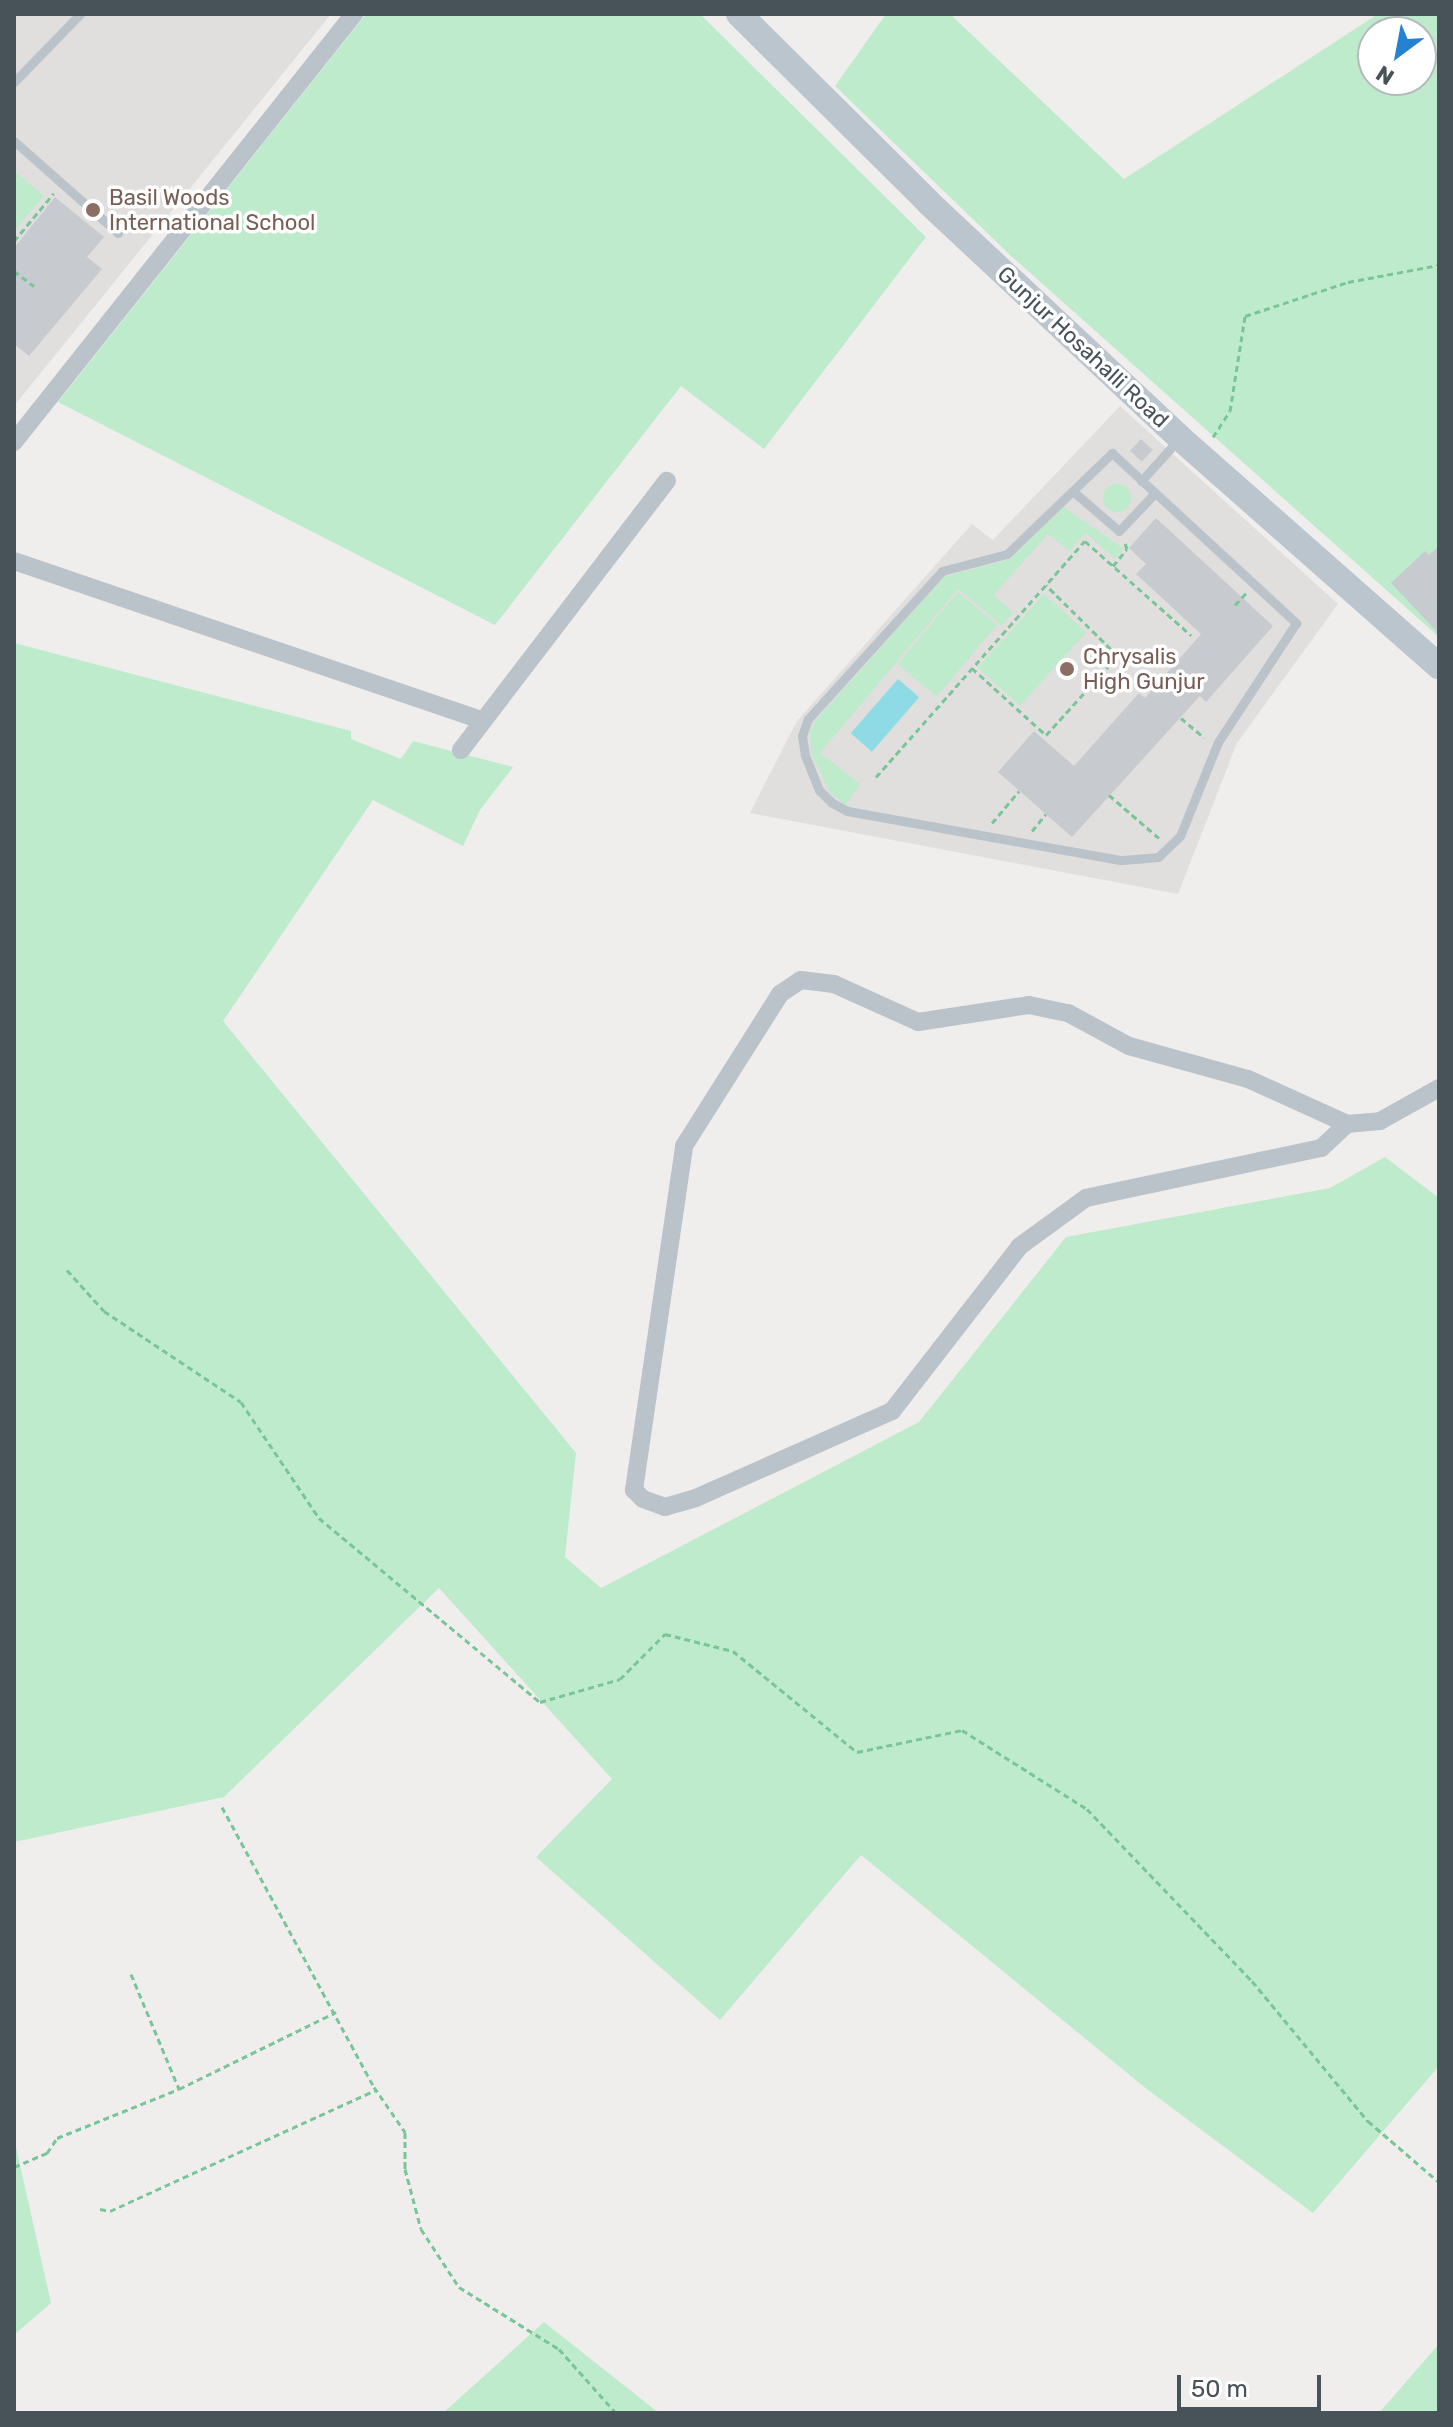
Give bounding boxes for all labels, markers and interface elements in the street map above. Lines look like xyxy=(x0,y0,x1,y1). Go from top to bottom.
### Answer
north arrow xyxy=(1357,16,1437,96)
text: N xyxy=(1371,59,1399,91)
place label: Basil Woods International School xyxy=(109,184,315,236)
marker: Basil Woods International School xyxy=(84,201,102,219)
street label: Gunjur Hosahalli Road xyxy=(992,261,1174,433)
place label: Chrysalis High Gunjur xyxy=(1083,643,1205,694)
marker: Chrysalis High Gunjur xyxy=(1058,660,1076,678)
scale bar xyxy=(1181,2359,1325,2409)
text: 50 m xyxy=(1191,2375,1248,2403)

